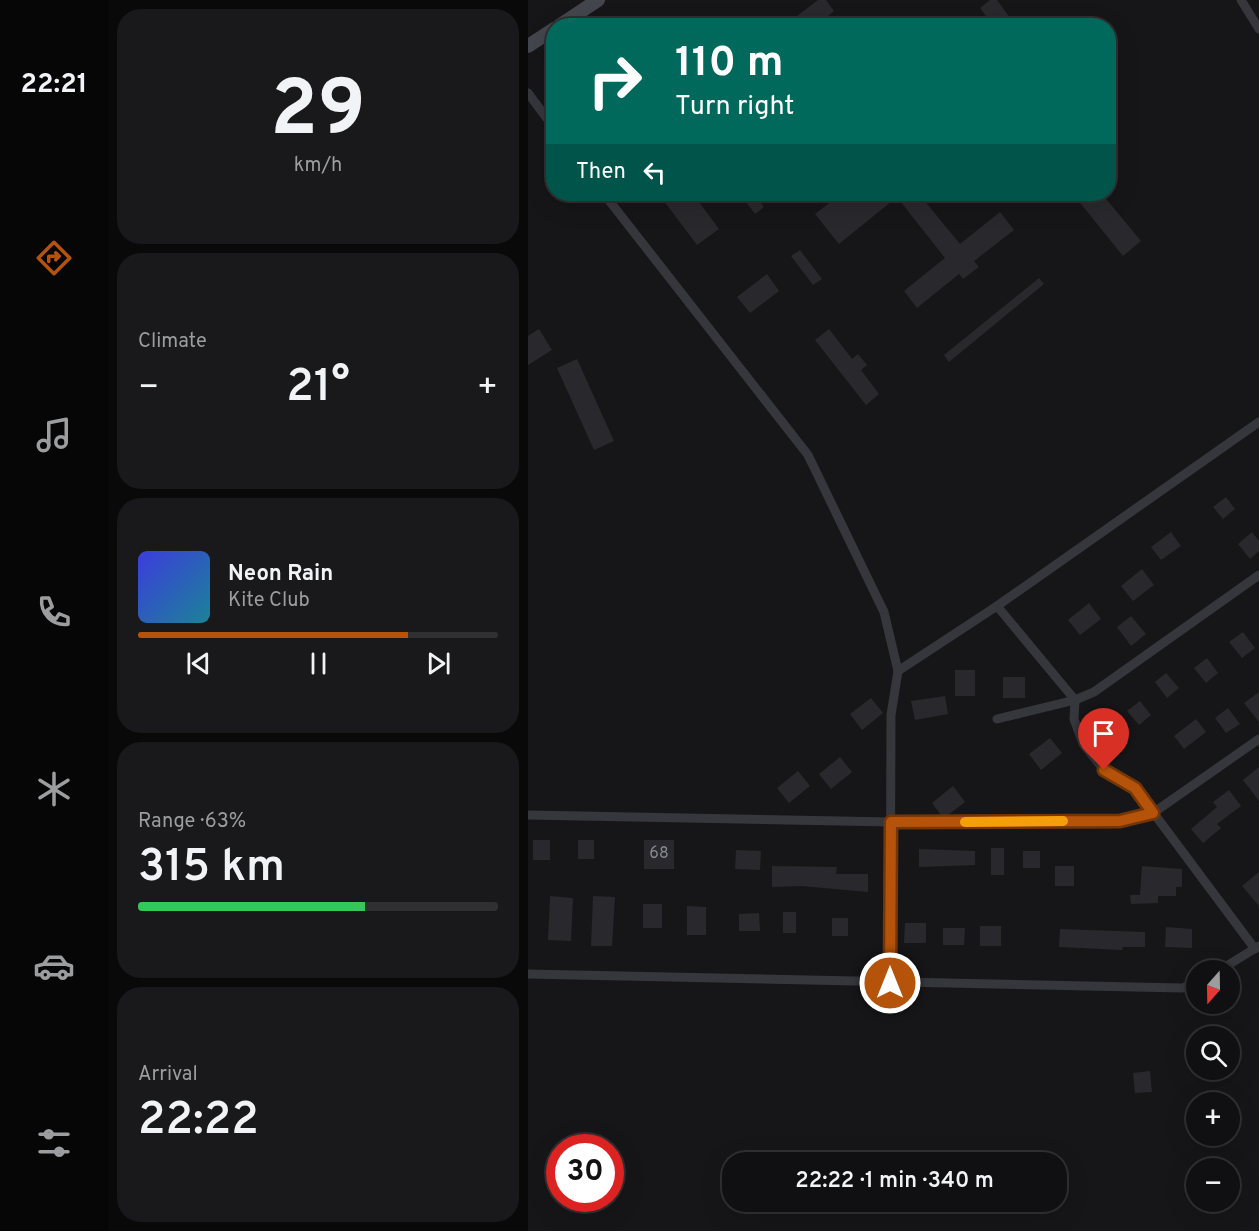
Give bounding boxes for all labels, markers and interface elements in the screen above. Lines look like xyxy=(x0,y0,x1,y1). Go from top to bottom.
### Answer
text: 110 m xyxy=(675,38,784,91)
icon: right xyxy=(576,42,654,120)
text: 29 xyxy=(270,64,366,163)
text: 22:21 xyxy=(21,68,87,102)
text: Turn right xyxy=(675,90,794,124)
text: km/h xyxy=(294,153,342,179)
icon: left xyxy=(638,156,671,189)
text: Then xyxy=(576,159,626,186)
icon: directions xyxy=(33,237,75,279)
text: Climate xyxy=(138,329,207,355)
text: 21° xyxy=(286,360,350,417)
text: − xyxy=(138,368,159,410)
text: + xyxy=(477,368,498,410)
icon: music xyxy=(33,414,75,456)
text: Neon Rain xyxy=(228,561,333,588)
text: Kite Club xyxy=(228,588,310,614)
icon: phone xyxy=(33,591,75,633)
icon: previous xyxy=(182,647,215,680)
icon: pause xyxy=(302,647,335,680)
icon: next xyxy=(422,647,455,680)
pin xyxy=(1078,708,1129,770)
icon: arrive xyxy=(1087,717,1120,750)
icon: climate xyxy=(33,768,75,810)
text: Range · 63% xyxy=(138,809,246,835)
text: 315 km xyxy=(138,840,285,897)
house number: 68 xyxy=(649,844,669,864)
icon: car xyxy=(33,945,75,987)
position arrow xyxy=(858,951,922,1015)
north arrow xyxy=(1186,960,1240,1014)
map controls xyxy=(1186,960,1240,1212)
button: search xyxy=(1186,1026,1240,1080)
text: Arrival xyxy=(138,1062,198,1088)
button: + xyxy=(1186,1092,1240,1146)
text: 22:22 xyxy=(138,1093,259,1150)
icon: filters xyxy=(33,1122,75,1164)
speed limit sign: 30 xyxy=(546,1134,624,1212)
button: − xyxy=(1186,1158,1240,1212)
text: 22:22 · 1 min · 340 m xyxy=(795,1168,994,1195)

